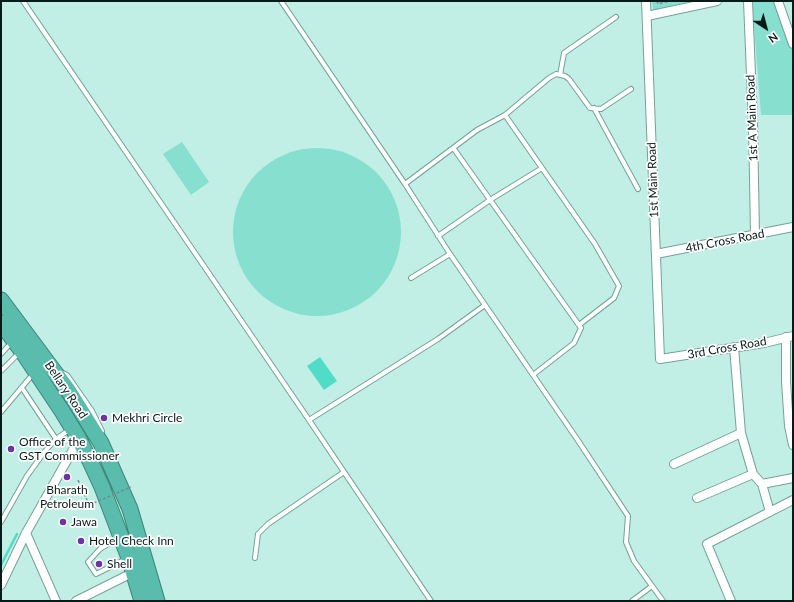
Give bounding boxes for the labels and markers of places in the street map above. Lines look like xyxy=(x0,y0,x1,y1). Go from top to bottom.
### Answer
place label: Mekhri Circle xyxy=(112,411,182,425)
marker: Mekhri Circle xyxy=(99,413,109,423)
place label: Office of the GST Commissioner xyxy=(19,435,119,463)
marker: Office of the GST Commissioner xyxy=(6,444,16,454)
marker: Bharath Petroleum xyxy=(62,472,72,482)
place label: Bharath Petroleum xyxy=(40,483,94,511)
place label: Jawa xyxy=(71,515,97,529)
marker: Jawa xyxy=(58,517,68,527)
place label: Hotel Check Inn xyxy=(89,534,174,548)
marker: Hotel Check Inn xyxy=(76,536,86,546)
place label: Shell xyxy=(107,557,132,571)
marker: Shell xyxy=(94,559,104,569)

